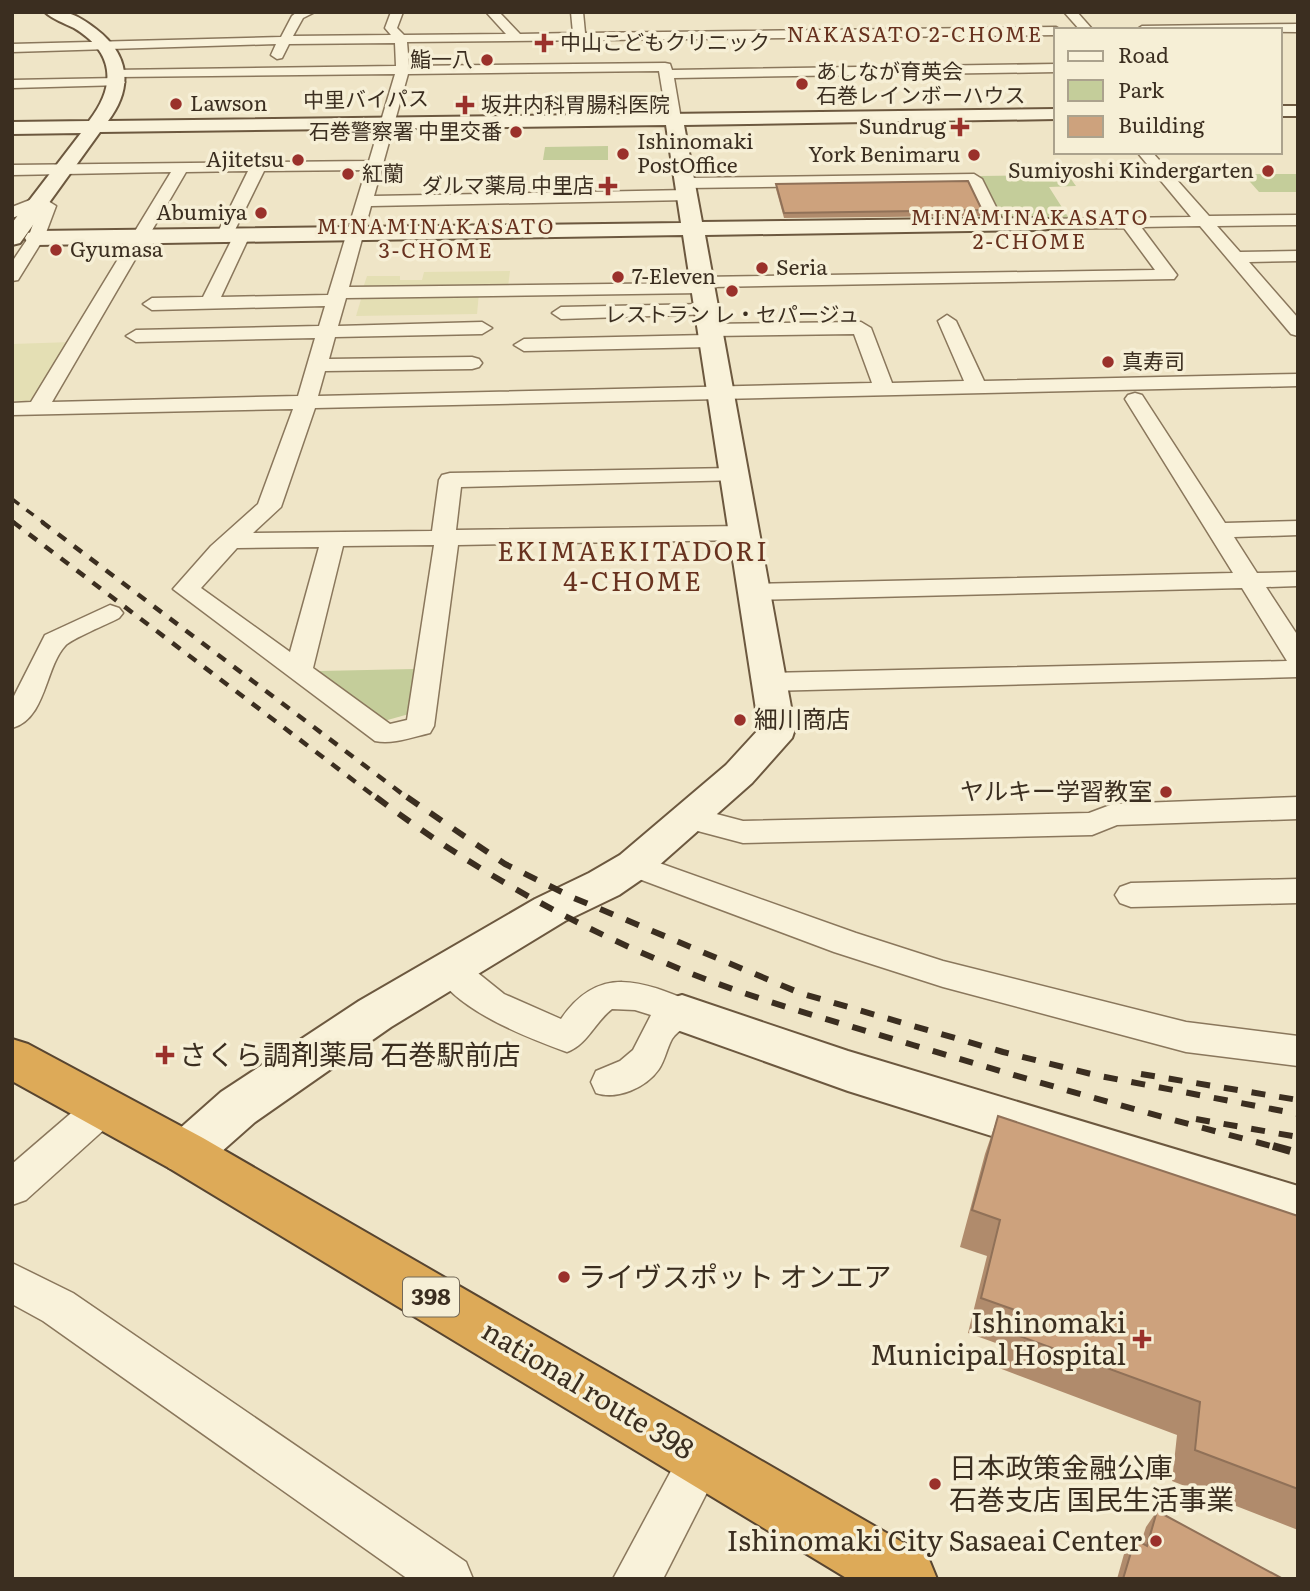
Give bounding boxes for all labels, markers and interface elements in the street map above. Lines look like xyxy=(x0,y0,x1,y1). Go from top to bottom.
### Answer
district label: NAKASATO 2-CHOME xyxy=(787,17,1043,48)
place label: 中山こどもクリニック xyxy=(560,25,770,56)
legend xyxy=(1054,28,1282,154)
marker: 中山こどもクリニック xyxy=(534,33,554,53)
text: Road xyxy=(1118,38,1169,69)
place label: 鮨一八 xyxy=(410,42,473,73)
marker: 鮨一八 xyxy=(479,52,495,68)
place label: あしなが育英会 石巻レインボーハウス xyxy=(816,54,1026,109)
text: Park xyxy=(1118,73,1164,104)
marker: あしなが育英会 石巻レインボーハウス xyxy=(794,76,810,92)
street label: 中里バイパス xyxy=(303,81,429,114)
place label: Lawson xyxy=(190,86,267,117)
place label: 坂井内科胃腸科医院 xyxy=(481,87,670,118)
marker: 坂井内科胃腸科医院 xyxy=(455,95,475,115)
marker: Lawson xyxy=(168,96,184,112)
text: Building xyxy=(1118,108,1205,139)
place label: Sundrug xyxy=(859,109,946,140)
place label: 石巻警察署 中里交番 xyxy=(309,114,502,145)
marker: Sundrug xyxy=(952,119,968,135)
marker: 石巻警察署 中里交番 xyxy=(508,124,524,140)
place label: Ishinomaki PostOffice xyxy=(637,124,753,179)
place label: York Benimaru xyxy=(808,137,960,168)
place label: Ajitetsu xyxy=(206,142,284,173)
marker: Ishinomaki PostOffice xyxy=(615,146,631,162)
marker: York Benimaru xyxy=(966,147,982,163)
marker: Ajitetsu xyxy=(290,152,306,168)
place label: Sumiyoshi Kindergarten xyxy=(1008,153,1254,184)
place label: 紅蘭 xyxy=(362,156,404,187)
marker: Sumiyoshi Kindergarten xyxy=(1260,163,1276,179)
marker: 紅蘭 xyxy=(340,166,356,182)
place label: ダルマ薬局 中里店 xyxy=(422,168,594,199)
marker: ダルマ薬局 中里店 xyxy=(600,178,616,194)
place label: Abumiya xyxy=(156,195,248,226)
district label: MINAMINAKASATO 2-CHOME xyxy=(910,200,1150,255)
marker: Abumiya xyxy=(253,205,269,221)
district label: MINAMINAKASATO 3-CHOME xyxy=(316,209,556,264)
place label: Gyumasa xyxy=(70,232,164,263)
marker: Gyumasa xyxy=(48,242,64,258)
place label: Seria xyxy=(776,250,828,281)
place label: 7-Eleven xyxy=(632,259,716,290)
marker: Seria xyxy=(754,260,770,276)
marker: 7-Eleven xyxy=(610,269,626,285)
marker: レストラン レ・セパージュ xyxy=(724,283,740,299)
place label: レストラン レ・セパージュ xyxy=(605,297,859,328)
place label: 真寿司 xyxy=(1122,344,1185,375)
marker: 真寿司 xyxy=(1100,354,1116,370)
district label: EKIMAEKITADORI 4-CHOME xyxy=(497,530,769,599)
place label: 細川商店 xyxy=(754,700,850,735)
marker: 細川商店 xyxy=(732,712,748,728)
place label: ヤルキー学習教室 xyxy=(960,772,1152,807)
marker: ヤルキー学習教室 xyxy=(1158,784,1174,800)
place label: さくら調剤薬局 石巻駅前店 xyxy=(179,1032,521,1074)
marker: さくら調剤薬局 石巻駅前店 xyxy=(157,1047,173,1063)
place label: ライヴスポット オンエア xyxy=(578,1254,892,1296)
marker: ライヴスポット オンエア xyxy=(556,1269,572,1285)
road number: 398 xyxy=(403,1278,459,1316)
place label: Ishinomaki Municipal Hospital xyxy=(870,1300,1126,1374)
street label: national route 398 xyxy=(475,1308,703,1468)
marker: Ishinomaki Municipal Hospital xyxy=(1132,1329,1152,1349)
place label: 日本政策金融公庫 石巻支店 国民生活事業 xyxy=(949,1445,1235,1519)
marker: 日本政策金融公庫 石巻支店 国民生活事業 xyxy=(927,1476,943,1492)
place label: Ishinomaki City Sasaeai Center xyxy=(727,1518,1143,1560)
marker: Ishinomaki City Sasaeai Center xyxy=(1148,1533,1164,1549)

